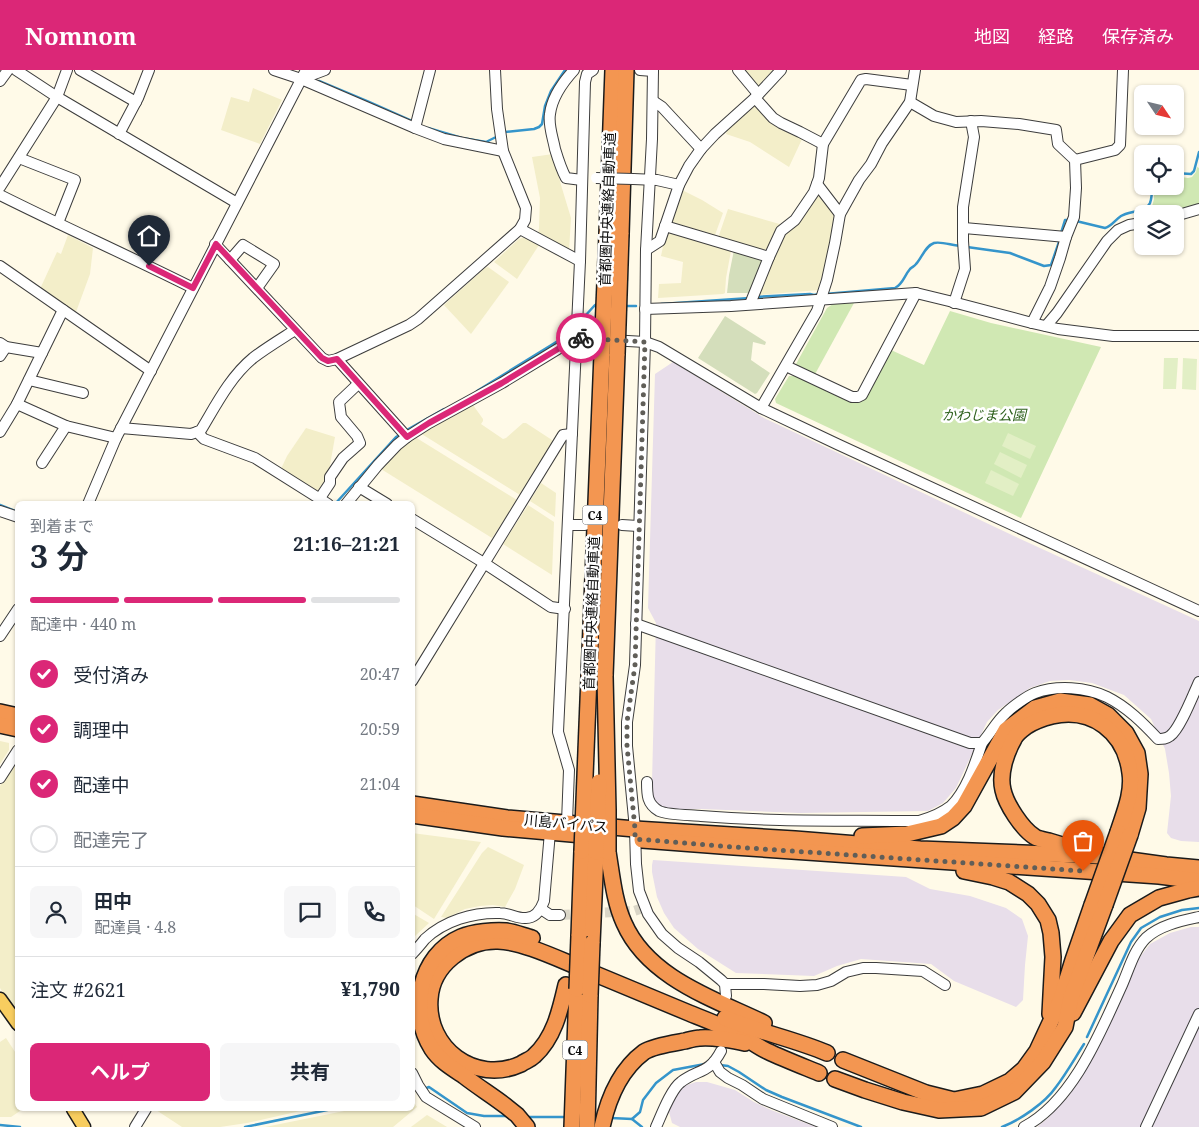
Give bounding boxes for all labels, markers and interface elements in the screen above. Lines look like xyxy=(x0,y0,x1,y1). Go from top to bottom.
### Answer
text: Nomnom xyxy=(25,19,137,52)
text: 地図 xyxy=(974,24,1010,48)
text: 経路 xyxy=(1038,24,1074,48)
text: 保存済み xyxy=(1102,24,1174,48)
north arrow xyxy=(1134,85,1184,135)
map controls xyxy=(1134,85,1184,255)
street label: 首都圏中央連絡自動車道 xyxy=(595,132,619,286)
button: locate xyxy=(1134,145,1184,195)
button: layers xyxy=(1134,205,1184,255)
pin xyxy=(128,215,170,266)
icon: home xyxy=(135,222,163,250)
courier xyxy=(556,313,606,363)
icon: bike xyxy=(567,324,595,352)
park label: かわじま公園 xyxy=(942,405,1028,424)
road number: C4 xyxy=(582,506,608,524)
text: 到着まで xyxy=(30,515,94,537)
text: 21:16–21:21 xyxy=(293,531,400,557)
text: 3 分 xyxy=(30,534,88,577)
street label: 首都圏中央連絡自動車道 xyxy=(579,536,603,690)
text: 配達中 · 440 m xyxy=(30,613,136,635)
icon: check xyxy=(30,660,58,688)
text: 受付済み xyxy=(73,662,149,688)
text: 20:47 xyxy=(360,663,400,685)
icon: check xyxy=(30,715,58,743)
text: 調理中 xyxy=(73,717,130,743)
text: 20:59 xyxy=(360,718,400,740)
icon: check xyxy=(30,770,58,798)
text: 配達中 xyxy=(73,772,130,798)
text: 21:04 xyxy=(360,773,400,795)
street label: 川島バイパス xyxy=(523,810,609,836)
pin xyxy=(1062,820,1104,871)
text: 配達完了 xyxy=(73,827,149,853)
icon: bag xyxy=(1069,827,1097,855)
button: person xyxy=(30,886,82,938)
button: chat xyxy=(284,886,336,938)
button: phone xyxy=(348,886,400,938)
text: 田中 xyxy=(94,888,132,914)
text: 配達員 · 4.8 xyxy=(94,916,176,938)
text: ¥1,790 xyxy=(341,976,400,1002)
text: 注文 #2621 xyxy=(30,977,126,1003)
road number: C4 xyxy=(562,1040,588,1060)
button: ヘルプ xyxy=(30,1043,210,1101)
button: 共有 xyxy=(220,1043,400,1101)

